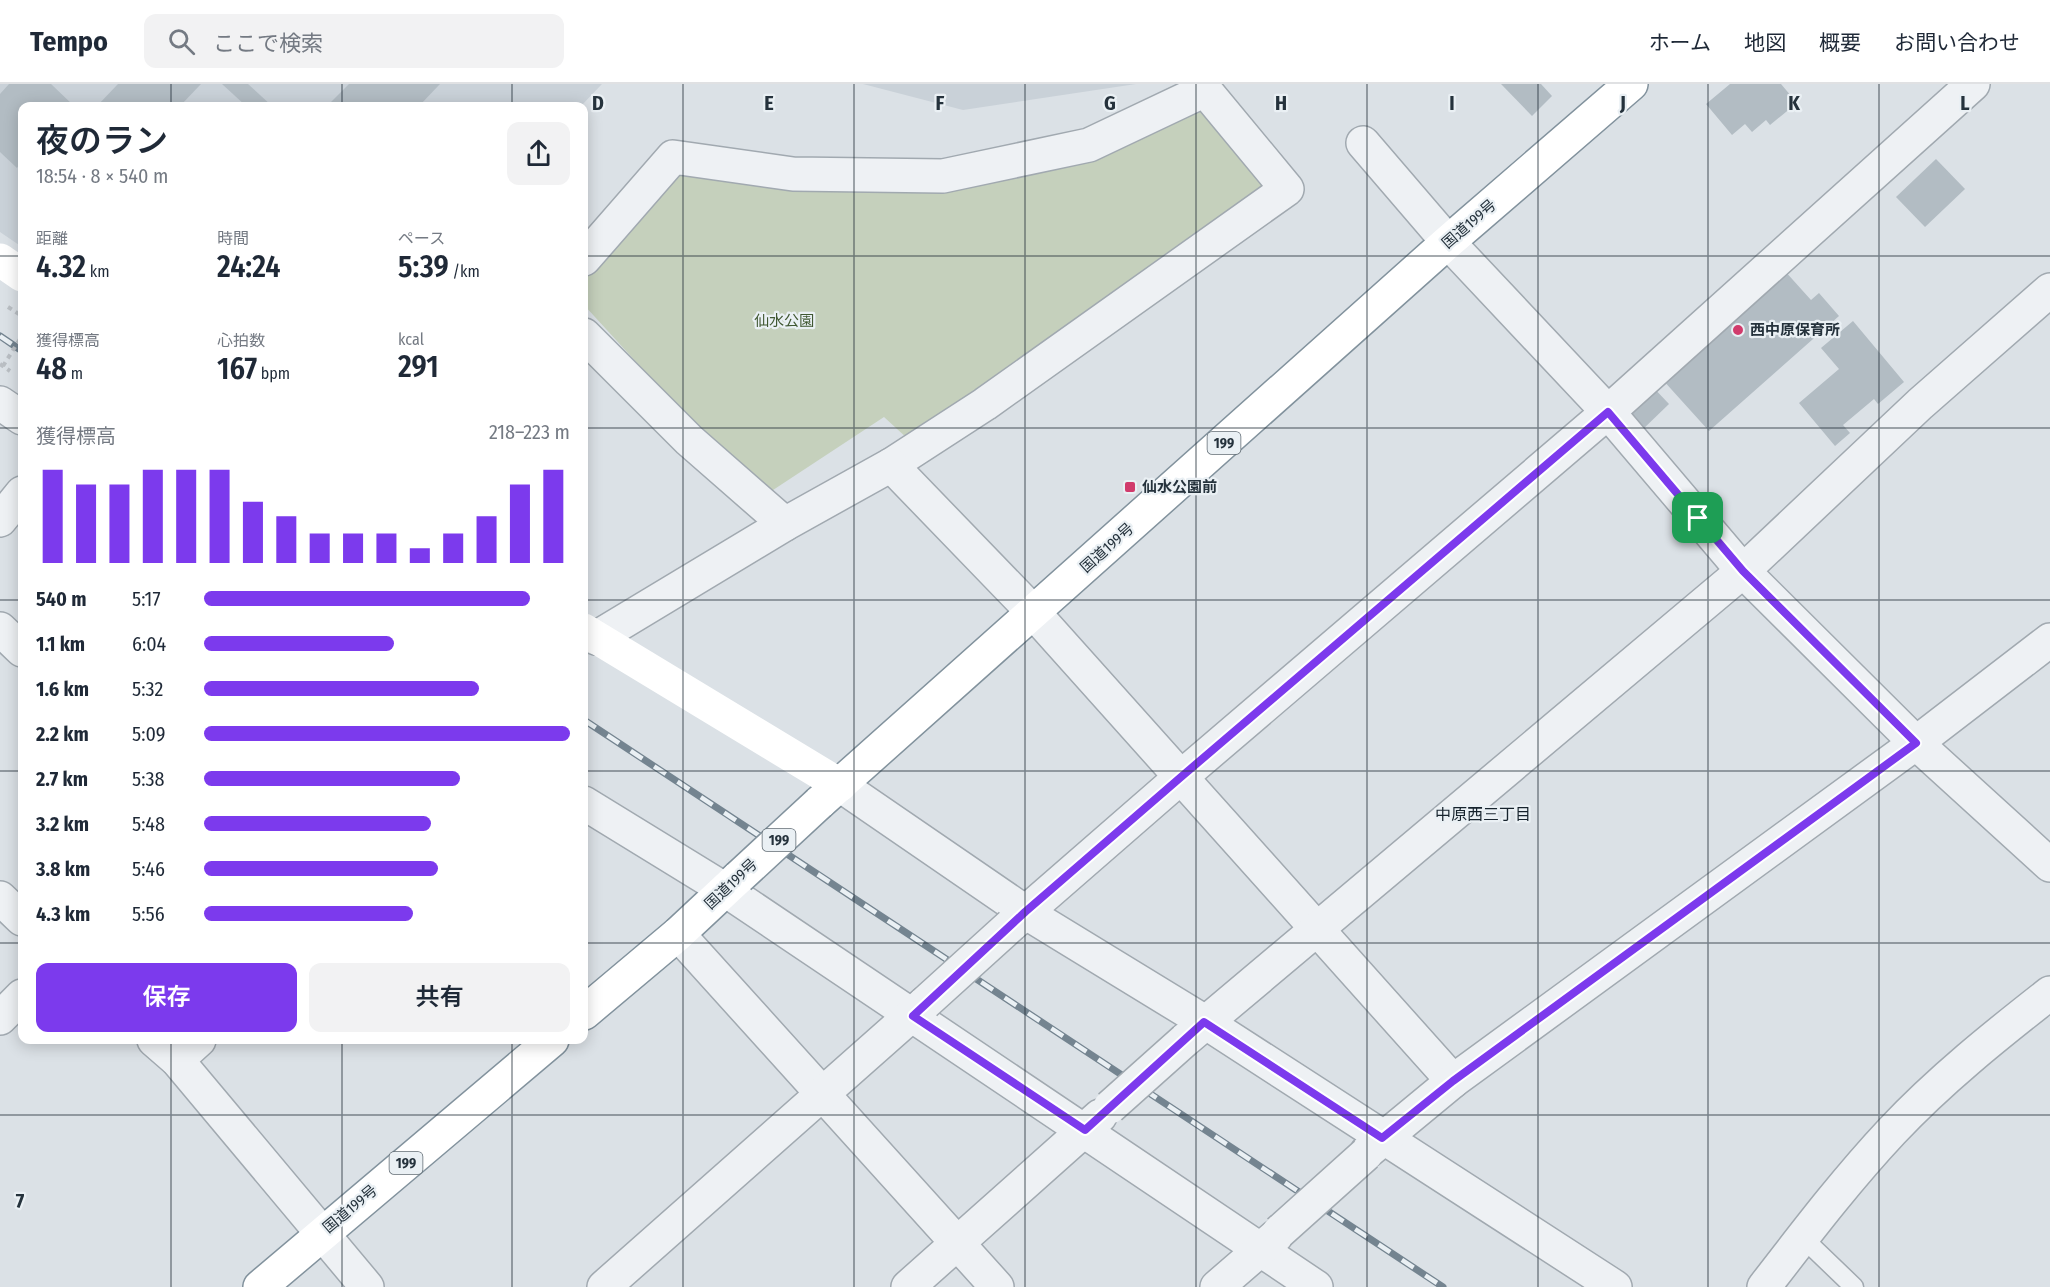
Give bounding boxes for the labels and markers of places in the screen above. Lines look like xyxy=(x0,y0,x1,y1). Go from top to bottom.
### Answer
place label: 西中原保育所 xyxy=(1750,321,1840,339)
marker: 西中原保育所 xyxy=(1731,323,1745,337)
place label: 仙水公園前 xyxy=(1142,478,1217,496)
marker: 仙水公園前 xyxy=(1123,480,1137,494)
pin xyxy=(1672,492,1723,543)

